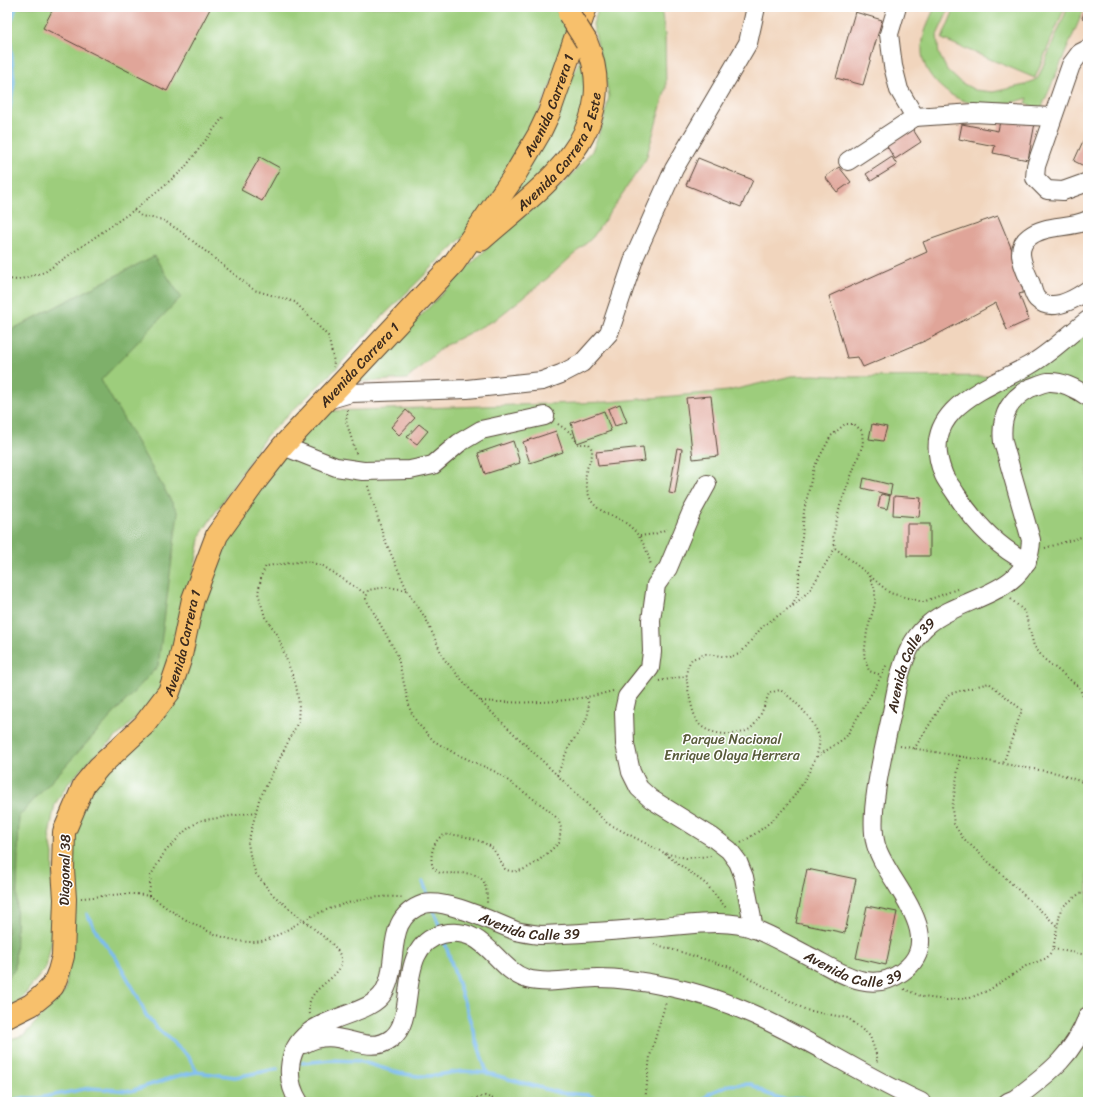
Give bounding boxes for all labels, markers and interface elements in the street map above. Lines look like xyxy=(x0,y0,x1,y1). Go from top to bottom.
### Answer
street label: Avenida Carrera 1 xyxy=(515,51,581,162)
street label: Avenida Carrera 2 Este xyxy=(510,91,608,218)
street label: Avenida Carrera 1 xyxy=(312,316,406,414)
street label: Avenida Carrera 1 xyxy=(156,586,208,701)
street label: Avenida Calle 39 xyxy=(879,610,941,716)
park label: Parque Nacional Enrique Olaya Herrera xyxy=(664,727,801,768)
street label: Diagonal 38 xyxy=(52,833,78,906)
street label: Avenida Calle 39 xyxy=(474,904,581,948)
street label: Avenida Calle 39 xyxy=(799,943,908,994)

